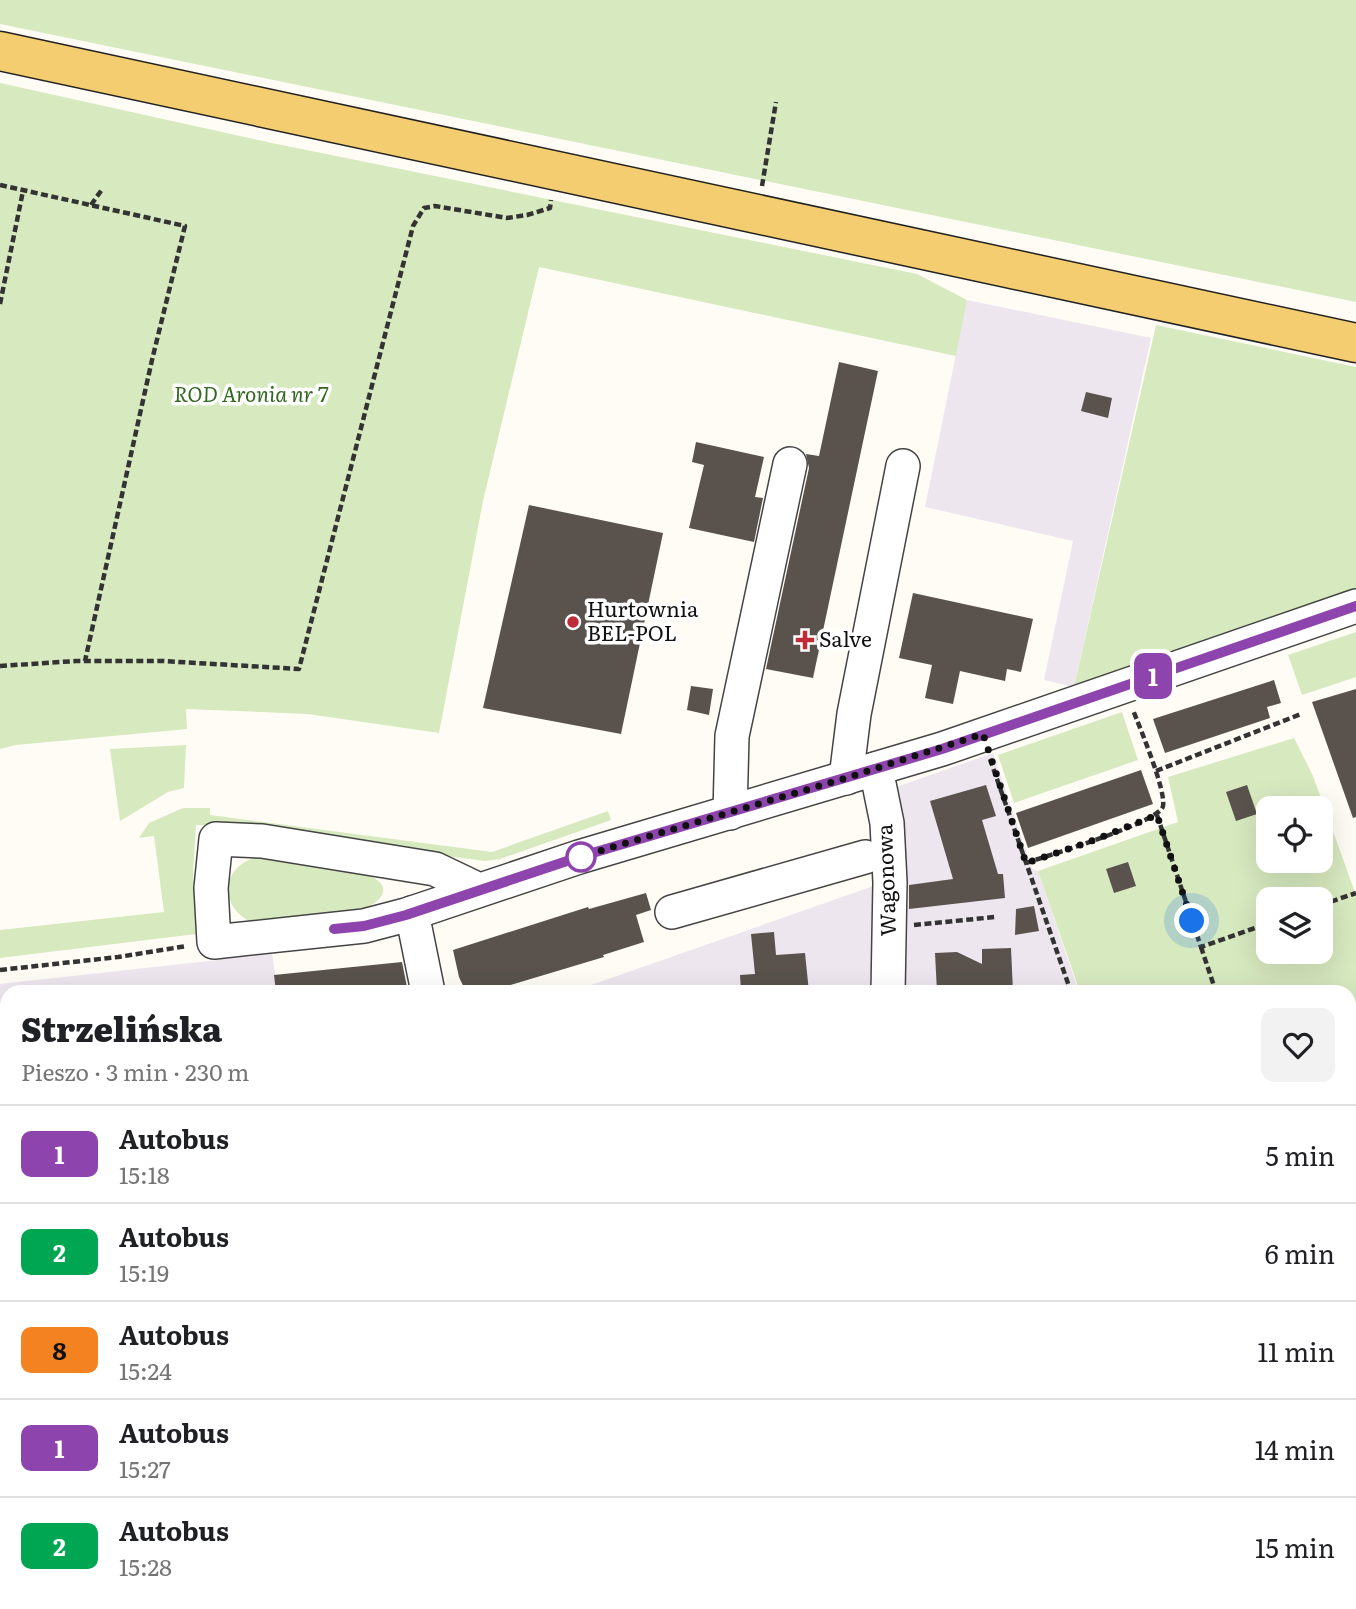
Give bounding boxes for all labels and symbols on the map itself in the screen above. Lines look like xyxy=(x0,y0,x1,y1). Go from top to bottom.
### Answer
park label: ROD Aronia nr 7 xyxy=(174,377,328,408)
place label: Hurtownia BEL-POL xyxy=(587,592,699,647)
marker: Hurtownia BEL-POL xyxy=(565,614,581,630)
place label: Salve xyxy=(819,622,872,653)
marker: Salve xyxy=(797,632,813,648)
line badge: 1 xyxy=(1130,653,1176,699)
street label: Wagonowa xyxy=(867,823,902,937)
unlabelled marker xyxy=(566,842,596,872)
your location xyxy=(1174,903,1209,938)

